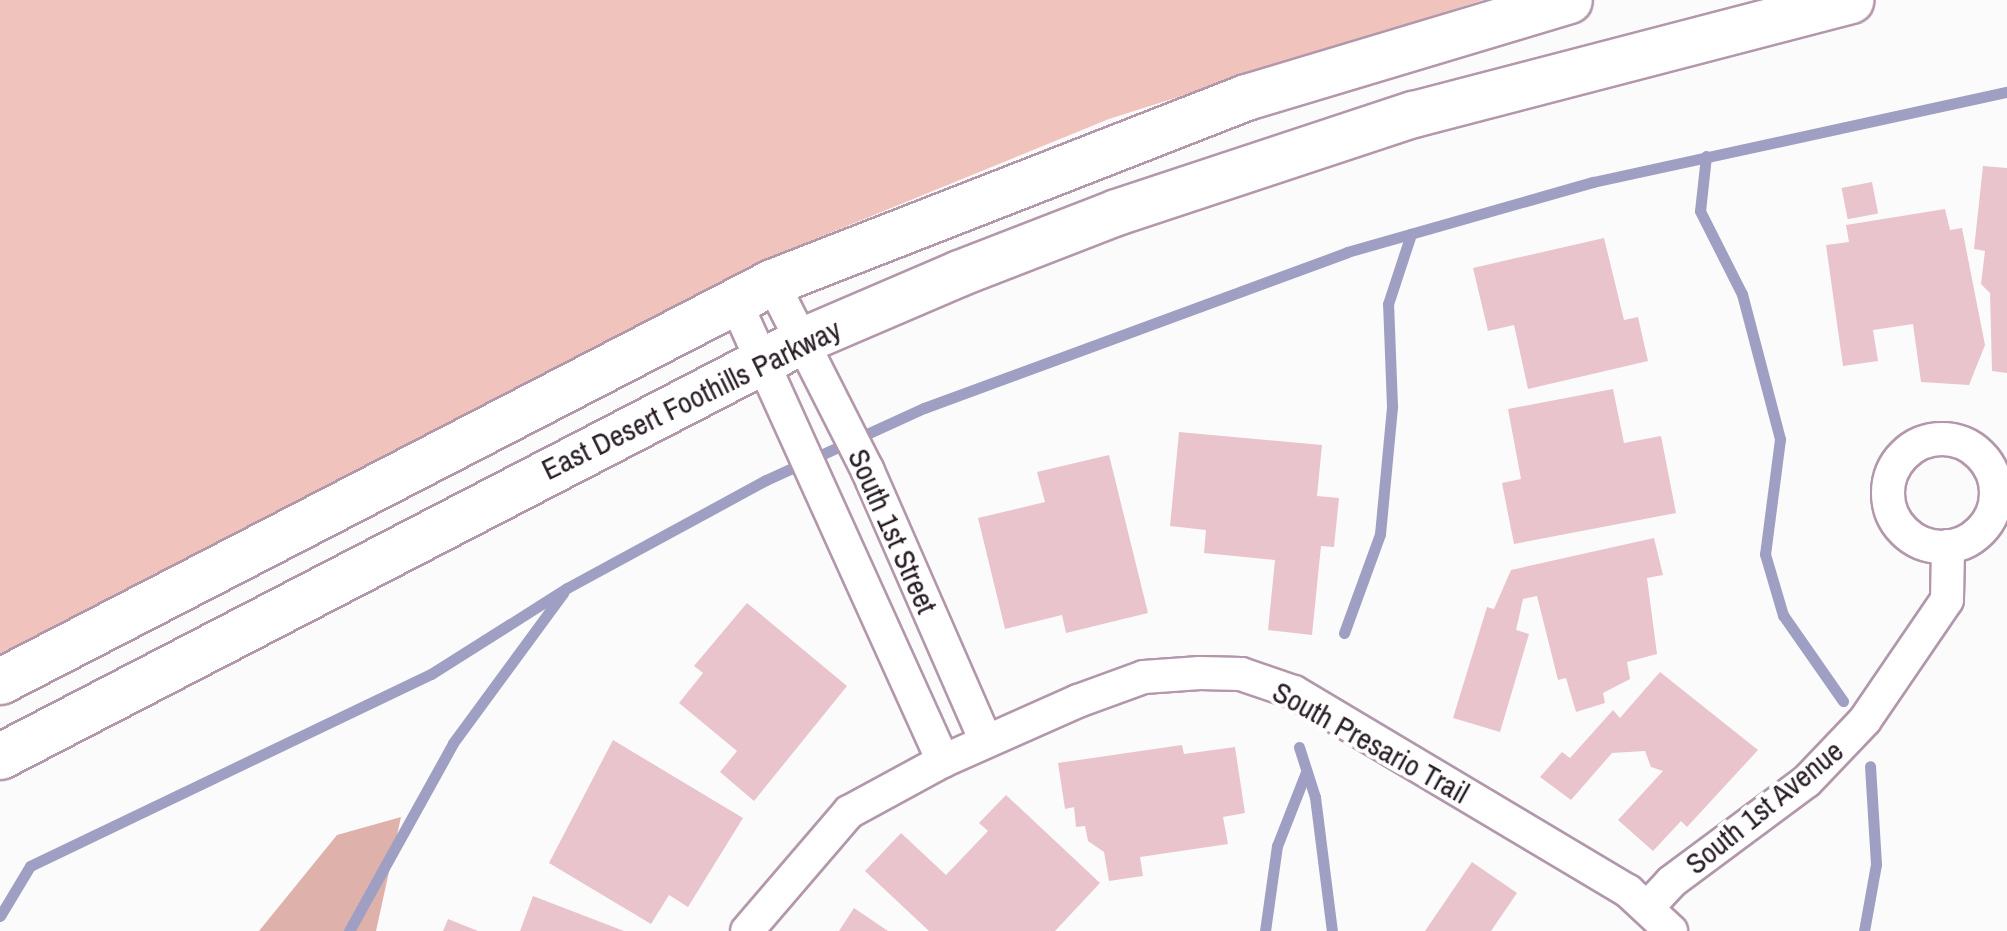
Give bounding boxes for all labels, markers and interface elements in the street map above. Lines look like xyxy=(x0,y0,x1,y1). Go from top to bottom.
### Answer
street label: East Desert Foothills Parkway xyxy=(536,311,846,487)
street label: South 1st Street xyxy=(841,443,945,619)
street label: South Presario Trail xyxy=(1266,673,1476,811)
street label: South 1st Avenue xyxy=(1677,732,1851,882)

